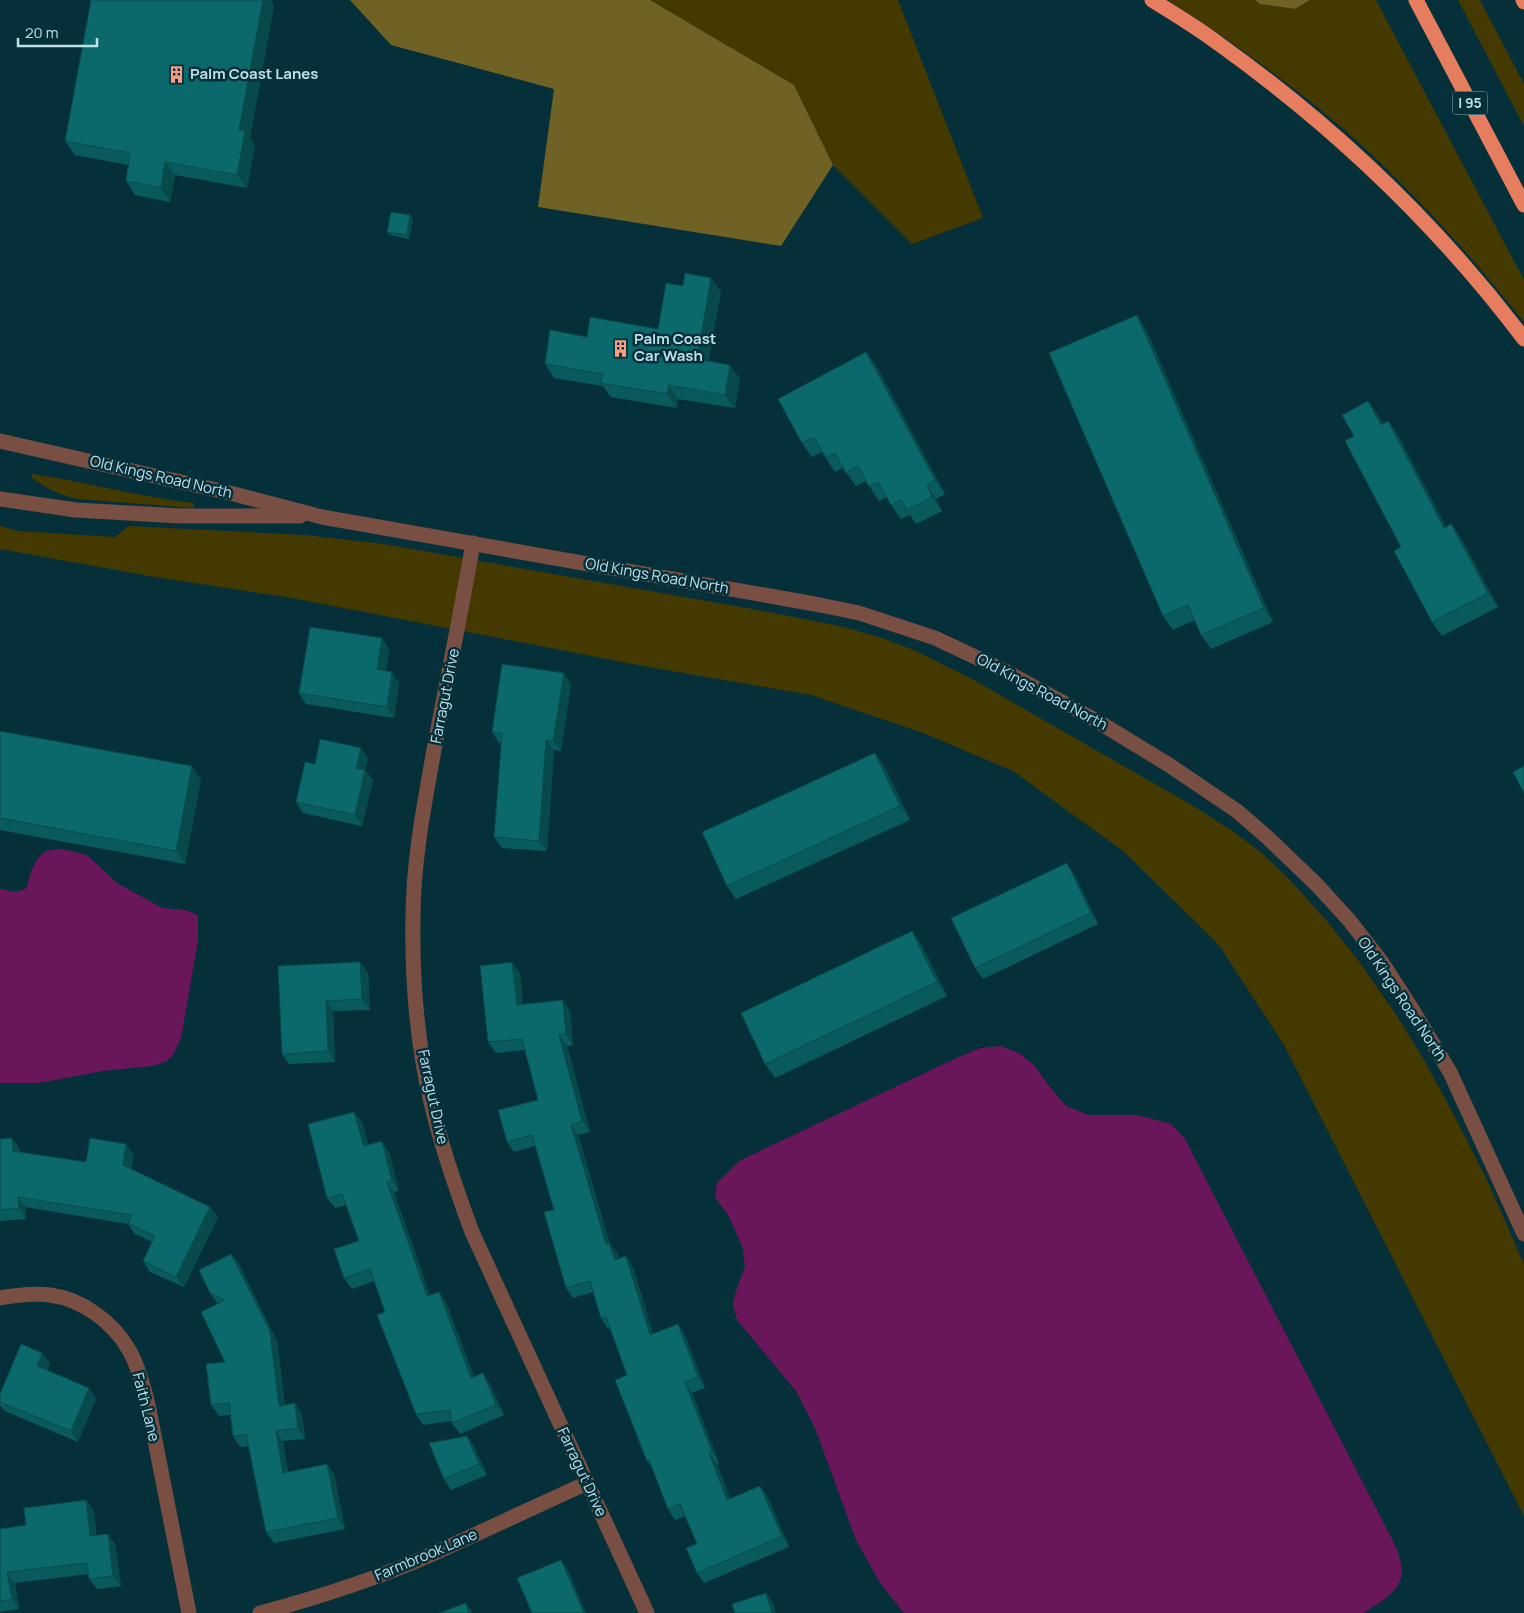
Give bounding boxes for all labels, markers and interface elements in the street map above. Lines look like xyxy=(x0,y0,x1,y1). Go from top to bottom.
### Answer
scale bar xyxy=(18,15,96,47)
text: 20 m xyxy=(25,22,58,43)
place label: Palm Coast Lanes xyxy=(190,63,318,84)
building icon: Palm Coast Lanes xyxy=(166,64,186,84)
road number: I 95 xyxy=(1452,92,1488,115)
place label: Palm Coast Car Wash xyxy=(634,328,716,366)
building icon: Palm Coast Car Wash xyxy=(610,338,630,358)
street label: Old Kings Road North xyxy=(88,450,234,503)
street label: Old Kings Road North xyxy=(584,553,731,598)
street label: Farragut Drive xyxy=(425,646,464,745)
street label: Old Kings Road North xyxy=(973,648,1111,735)
street label: Old Kings Road North xyxy=(1353,933,1452,1065)
street label: Farragut Drive xyxy=(413,1048,454,1146)
street label: Faith Lane xyxy=(128,1370,165,1444)
street label: Farragut Drive xyxy=(553,1424,612,1520)
street label: Farmbrook Lane xyxy=(371,1523,481,1586)

